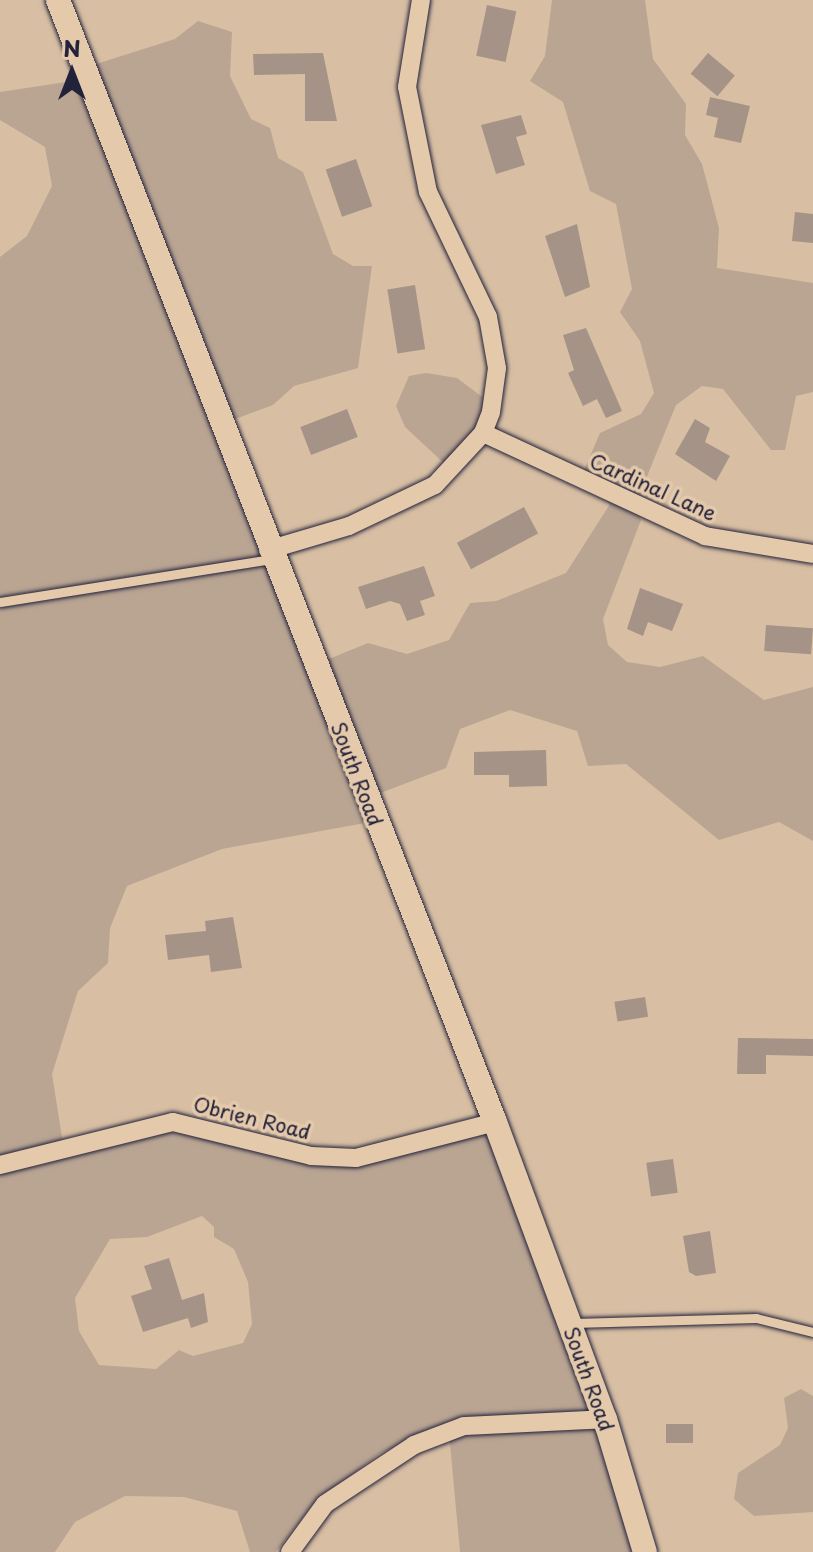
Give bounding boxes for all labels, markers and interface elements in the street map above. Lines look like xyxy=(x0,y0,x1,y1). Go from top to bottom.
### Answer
text: N xyxy=(63,31,81,64)
north arrow xyxy=(32,32,112,112)
street label: Cardinal Lane xyxy=(586,448,720,526)
street label: South Road xyxy=(326,718,388,830)
street label: Obrien Road xyxy=(191,1092,313,1144)
street label: South Road xyxy=(559,1323,619,1435)

